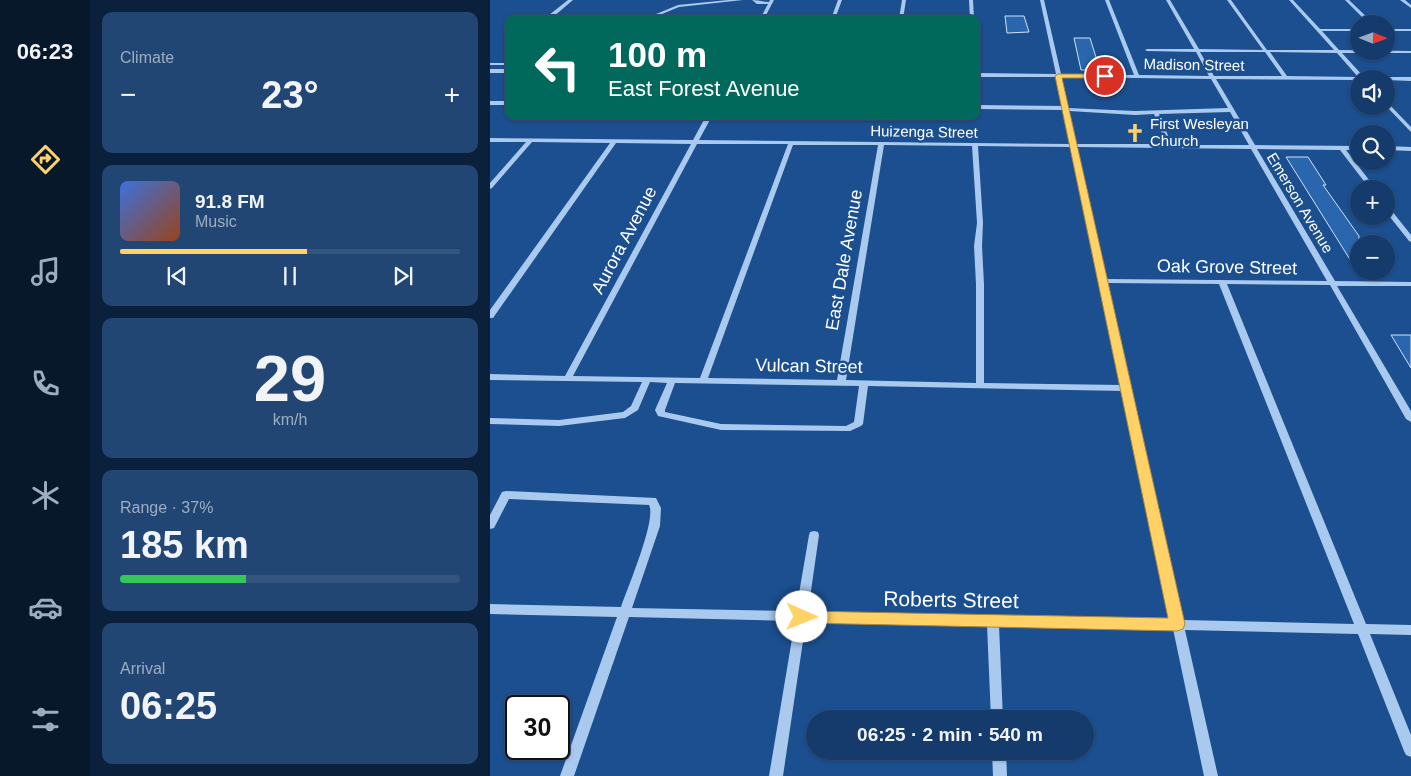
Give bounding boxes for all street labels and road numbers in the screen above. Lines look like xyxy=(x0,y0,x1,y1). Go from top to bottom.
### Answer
street label: Madison Street xyxy=(1143,55,1245,74)
street label: Huizenga Street xyxy=(870,122,979,141)
street label: Emerson Avenue xyxy=(1264,150,1337,256)
street label: Aurora Avenue xyxy=(587,183,661,297)
street label: East Dale Avenue xyxy=(822,188,866,332)
street label: Oak Grove Street xyxy=(1157,256,1297,278)
street label: Vulcan Street xyxy=(755,355,863,377)
street label: Roberts Street xyxy=(883,587,1019,612)

